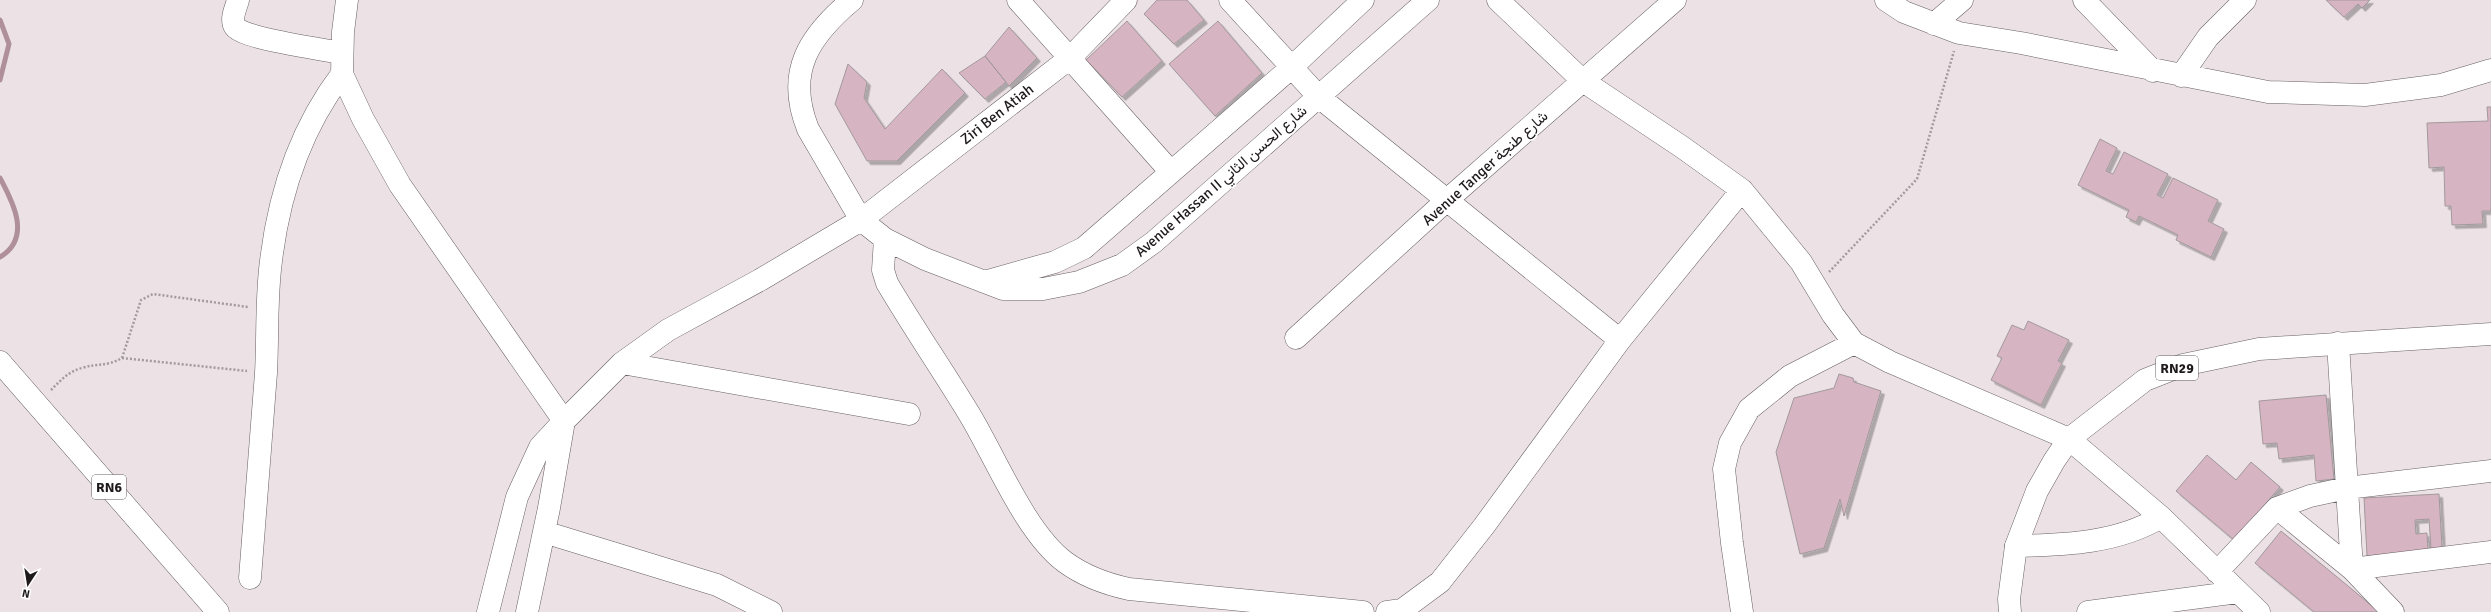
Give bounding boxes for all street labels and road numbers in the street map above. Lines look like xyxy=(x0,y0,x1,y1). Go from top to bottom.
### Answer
street label: Ziri Ben Atiah xyxy=(957,80,1037,148)
street label: Avenue Hassan II شارع الحسن الثاني xyxy=(1131,101,1313,264)
street label: Avenue Tanger شارع طنجة xyxy=(1418,107,1553,231)
road number: RN29 xyxy=(2156,356,2198,380)
road number: RN6 xyxy=(92,475,126,499)

